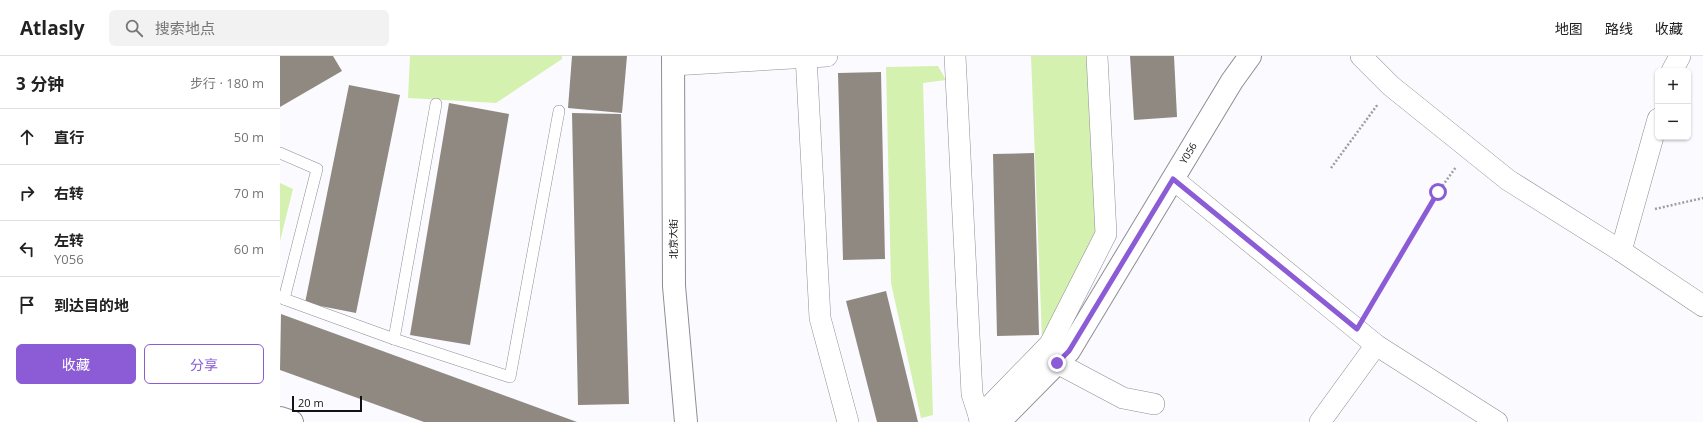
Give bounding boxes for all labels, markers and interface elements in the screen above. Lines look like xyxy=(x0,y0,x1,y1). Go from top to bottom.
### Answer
search box xyxy=(109,10,389,46)
text: Atlasly xyxy=(20,15,85,41)
icon: search xyxy=(123,17,145,39)
text: 搜索地点 xyxy=(155,18,215,38)
text: 地图 xyxy=(1555,19,1583,38)
text: 路线 xyxy=(1605,19,1633,38)
text: 收藏 xyxy=(1655,19,1683,38)
map controls xyxy=(1655,68,1691,140)
button: + xyxy=(1655,68,1691,104)
text: 3 分钟 xyxy=(16,72,64,95)
text: 步行 · 180 m xyxy=(190,74,264,92)
button: − xyxy=(1655,104,1691,140)
icon: ahead xyxy=(16,126,38,148)
text: 直行 xyxy=(54,127,84,147)
text: 50 m xyxy=(234,128,264,146)
street label: Y056 xyxy=(1176,139,1200,166)
icon: right xyxy=(16,182,38,204)
text: 右转 xyxy=(54,183,84,203)
route start xyxy=(1429,183,1447,201)
text: 70 m xyxy=(234,184,264,202)
street label: 北京大街 xyxy=(666,219,680,259)
text: 左转 xyxy=(54,230,84,250)
icon: left xyxy=(16,238,38,260)
text: 60 m xyxy=(234,240,264,258)
text: Y056 xyxy=(54,250,84,268)
icon: arrive xyxy=(16,294,38,316)
text: 到达目的地 xyxy=(54,295,129,315)
button: 收藏 xyxy=(16,344,136,384)
button: 分享 xyxy=(144,344,264,384)
route end xyxy=(1048,354,1066,372)
scale bar xyxy=(292,394,362,413)
text: 20 m xyxy=(298,395,324,410)

